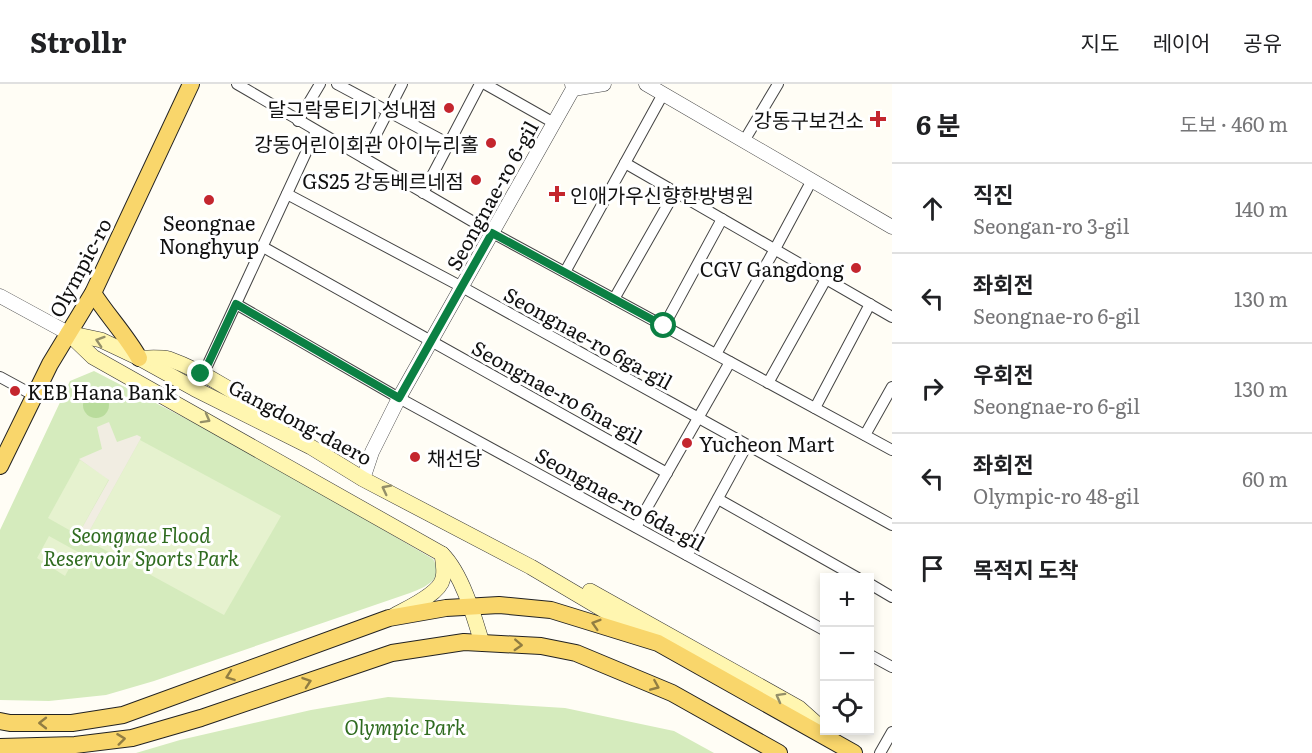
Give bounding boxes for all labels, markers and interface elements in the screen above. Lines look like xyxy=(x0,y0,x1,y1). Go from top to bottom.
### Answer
text: Strollr xyxy=(30,20,126,62)
text: 지도 xyxy=(1081,26,1119,57)
text: 레이어 xyxy=(1152,26,1210,57)
text: 공유 xyxy=(1243,26,1282,57)
place label: 달그락뭉티기 성내점 xyxy=(267,93,437,123)
marker: 달그락뭉티기 성내점 xyxy=(442,101,456,115)
place label: 강동구보건소 xyxy=(754,104,864,134)
text: 6 분 xyxy=(916,104,960,143)
text: 도보 · 460 m xyxy=(1180,108,1288,138)
marker: 강동구보건소 xyxy=(869,110,887,128)
street label: Seongnae-ro 6-gil xyxy=(437,114,545,275)
place label: 강동어린이회관 아이누리홀 xyxy=(254,128,479,158)
marker: 강동어린이회관 아이누리홀 xyxy=(484,136,498,150)
place label: GS25 강동베르네점 xyxy=(302,165,464,195)
marker: GS25 강동베르네점 xyxy=(469,173,483,187)
text: 직진 xyxy=(973,177,1013,210)
place label: 인애가우신향한방병원 xyxy=(570,179,754,209)
marker: 인애가우신향한방병원 xyxy=(548,185,566,203)
icon: ahead xyxy=(916,192,949,225)
marker: Seongnae Nonghyup xyxy=(202,193,216,207)
text: 140 m xyxy=(1235,193,1288,223)
place label: Seongnae Nonghyup xyxy=(159,207,259,260)
text: Seongan-ro 3-gil xyxy=(973,210,1129,240)
street label: Olympic-ro xyxy=(40,212,118,322)
place label: CGV Gangdong xyxy=(700,253,845,283)
marker: CGV Gangdong xyxy=(849,261,863,275)
text: 좌회전 xyxy=(973,267,1034,300)
street label: Seongnae-ro 6ga-gil xyxy=(499,278,679,396)
icon: left xyxy=(916,282,949,315)
text: 130 m xyxy=(1234,283,1288,313)
text: Seongnae-ro 6-gil xyxy=(973,300,1140,330)
route start xyxy=(650,312,676,338)
street label: Seongnae-ro 6na-gil xyxy=(467,332,649,451)
one-way arrow xyxy=(95,336,106,348)
text: 우회전 xyxy=(973,357,1034,390)
route end xyxy=(187,360,213,386)
street label: Gangdong-daero xyxy=(224,371,378,471)
icon: right xyxy=(916,372,949,405)
text: 130 m xyxy=(1234,373,1288,403)
place label: KEB Hana Bank xyxy=(27,376,177,406)
marker: KEB Hana Bank xyxy=(8,384,22,398)
text: Seongnae-ro 6-gil xyxy=(973,390,1140,420)
one-way arrow xyxy=(199,412,210,424)
place label: Yucheon Mart xyxy=(699,428,834,458)
marker: Yucheon Mart xyxy=(680,436,694,450)
street label: Seongnae-ro 6da-gil xyxy=(531,439,712,557)
place label: 채선당 xyxy=(427,442,482,472)
text: 좌회전 xyxy=(973,447,1034,480)
marker: 채선당 xyxy=(408,450,422,464)
icon: left xyxy=(916,462,949,495)
text: 60 m xyxy=(1242,463,1288,493)
text: Olympic-ro 48-gil xyxy=(973,480,1139,510)
one-way arrow xyxy=(381,485,392,497)
park label: Seongnae Flood Reservoir Sports Park xyxy=(43,519,239,572)
icon: arrive xyxy=(916,552,949,585)
text: 목적지 도착 xyxy=(973,552,1079,585)
map controls xyxy=(820,573,874,735)
button: + xyxy=(820,573,874,627)
one-way arrow xyxy=(591,618,602,631)
button: − xyxy=(820,627,874,681)
one-way arrow xyxy=(513,638,522,651)
one-way arrow xyxy=(226,669,237,681)
one-way arrow xyxy=(301,677,312,689)
one-way arrow xyxy=(648,679,659,691)
button: locate xyxy=(820,681,874,735)
one-way arrow xyxy=(776,693,786,704)
park label: Olympic Park xyxy=(344,711,466,741)
one-way arrow xyxy=(38,717,47,729)
one-way arrow xyxy=(117,734,126,746)

